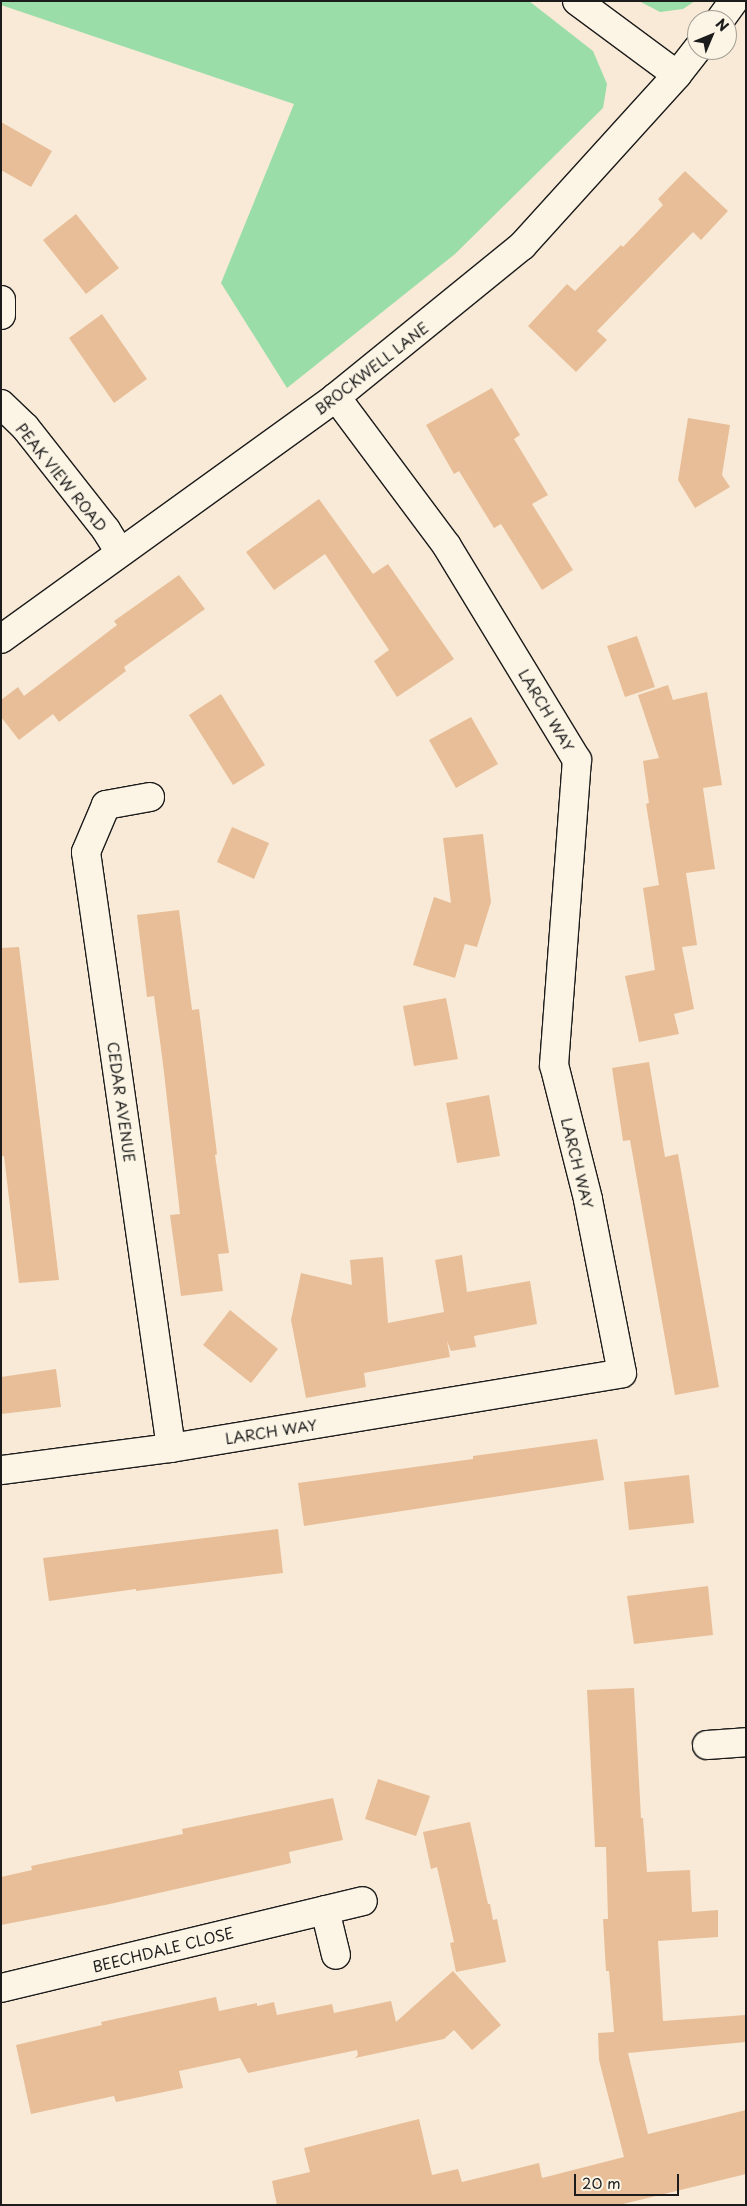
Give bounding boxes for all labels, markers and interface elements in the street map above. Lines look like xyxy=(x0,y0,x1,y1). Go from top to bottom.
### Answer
north arrow xyxy=(687,10,737,60)
text: N xyxy=(711,13,734,36)
street label: BROCKWELL LANE xyxy=(310,318,432,418)
street label: PEAK VIEW ROAD xyxy=(13,419,111,535)
street label: LARCH WAY xyxy=(515,665,579,755)
street label: CEDAR AVENUE xyxy=(105,1041,139,1163)
street label: LARCH WAY xyxy=(558,1115,598,1211)
street label: LARCH WAY xyxy=(223,1415,319,1447)
street label: BEECHDALE CLOSE xyxy=(90,1923,236,1975)
scale bar xyxy=(577,2164,682,2196)
text: 20 m xyxy=(582,2171,621,2194)

